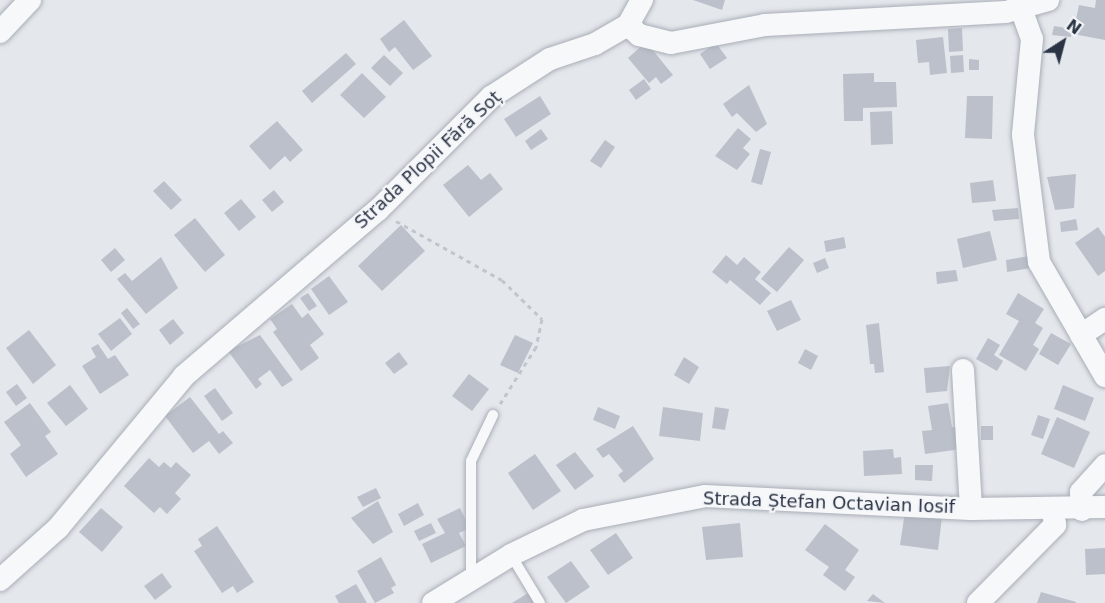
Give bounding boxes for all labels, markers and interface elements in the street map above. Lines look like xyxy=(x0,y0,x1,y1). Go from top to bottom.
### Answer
north arrow xyxy=(1033,12,1093,72)
text: N xyxy=(1063,15,1085,39)
street label: Strada Plopii Fără Soț xyxy=(350,86,506,234)
street label: Strada Ștefan Octavian Iosif xyxy=(703,488,955,518)

